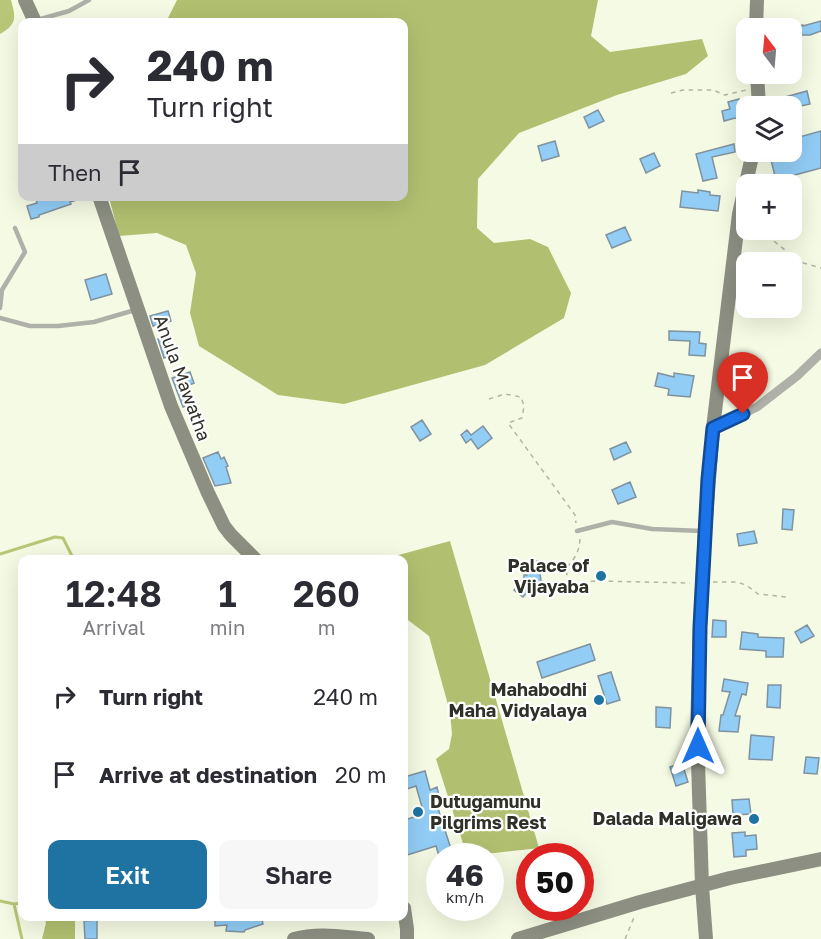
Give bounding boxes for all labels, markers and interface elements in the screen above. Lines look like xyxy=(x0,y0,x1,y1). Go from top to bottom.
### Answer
north arrow xyxy=(736,18,802,84)
map controls xyxy=(736,18,802,318)
text: 240 m xyxy=(147,40,273,90)
icon: right xyxy=(48,42,126,120)
text: Turn right xyxy=(147,91,273,123)
button: layers xyxy=(736,96,802,162)
icon: arrive xyxy=(113,156,146,189)
text: Then xyxy=(48,159,101,186)
button: + xyxy=(736,174,802,240)
button: − xyxy=(736,252,802,318)
street label: Anula Mawatha xyxy=(150,312,216,444)
pin xyxy=(717,352,768,414)
icon: arrive xyxy=(726,361,759,394)
place label: Palace of Vijayaba xyxy=(508,554,589,597)
marker: Palace of Vijayaba xyxy=(594,569,608,583)
text: 12:48 xyxy=(66,572,162,615)
text: 1 xyxy=(218,572,237,615)
text: 260 xyxy=(293,572,360,615)
text: Arrival xyxy=(83,615,145,639)
text: min xyxy=(210,615,245,639)
text: m xyxy=(318,615,335,639)
place label: Mahabodhi Maha Vidyalaya xyxy=(449,678,587,721)
icon: right xyxy=(48,680,81,713)
text: Turn right xyxy=(99,683,203,710)
text: 240 m xyxy=(313,683,378,710)
marker: Mahabodhi Maha Vidyalaya xyxy=(592,693,606,707)
position arrow xyxy=(666,714,730,778)
icon: arrive xyxy=(48,758,81,791)
text: Arrive at destination xyxy=(99,761,317,788)
text: 20 m xyxy=(335,761,386,788)
place label: Dutugamunu Pilgrims Rest xyxy=(430,790,546,833)
marker: Dutugamunu Pilgrims Rest xyxy=(411,805,425,819)
place label: Dalada Maligawa xyxy=(593,807,742,829)
marker: Dalada Maligawa xyxy=(747,812,761,826)
button: Exit xyxy=(48,840,207,909)
button: Share xyxy=(219,840,378,909)
speed limit sign: 50 xyxy=(516,843,594,921)
text: 46 xyxy=(446,857,484,893)
text: km/h xyxy=(446,888,484,906)

